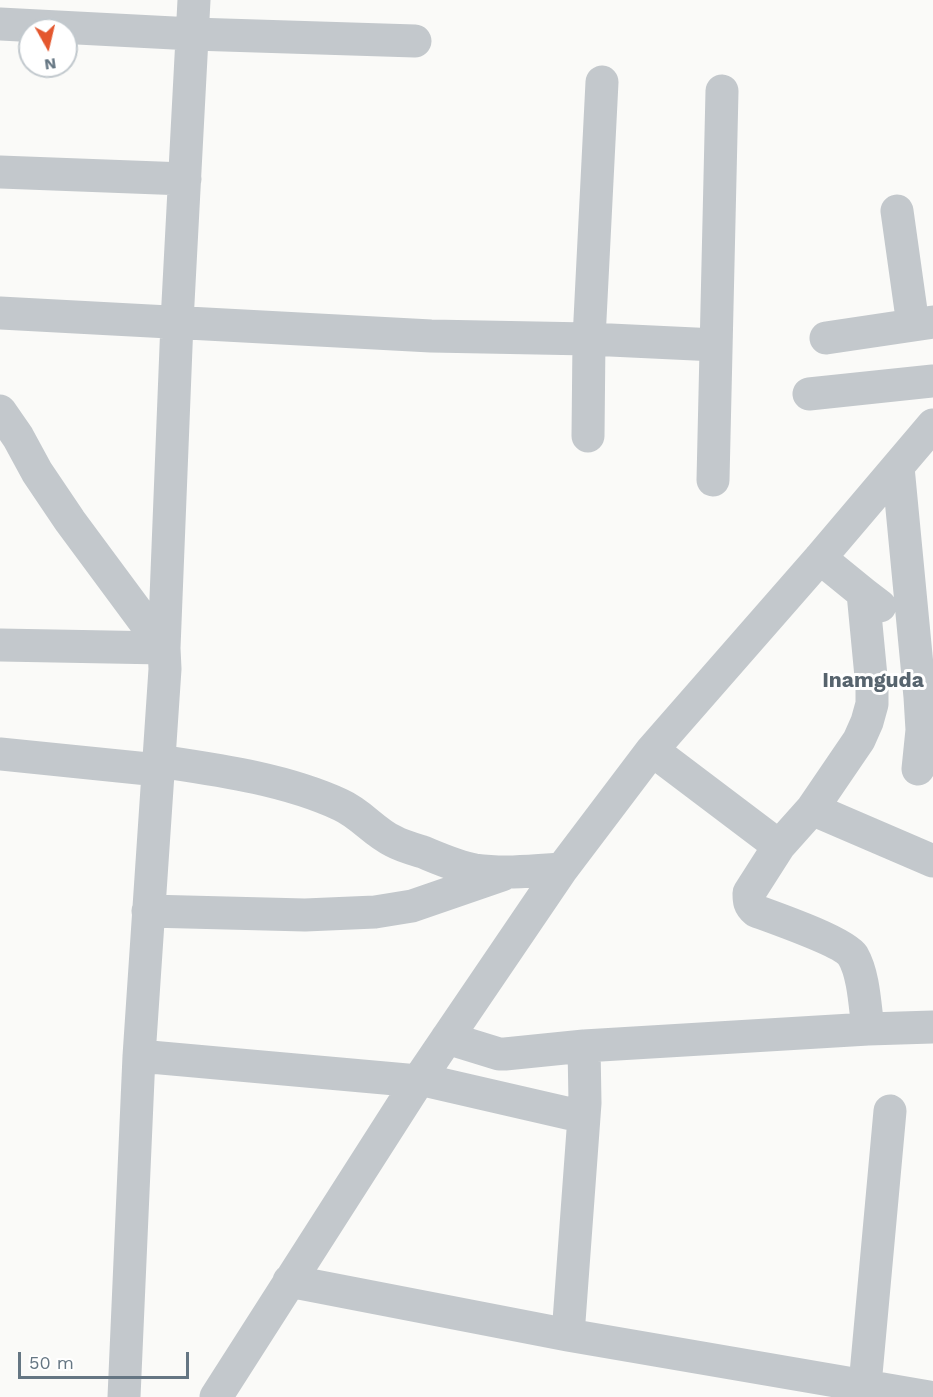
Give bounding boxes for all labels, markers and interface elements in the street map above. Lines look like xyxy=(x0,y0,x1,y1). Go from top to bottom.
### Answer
north arrow xyxy=(18,18,78,78)
text: N xyxy=(43,54,57,75)
district label: Inamguda xyxy=(822,668,924,694)
scale bar xyxy=(21,1340,192,1378)
text: 50 m xyxy=(29,1352,74,1373)

